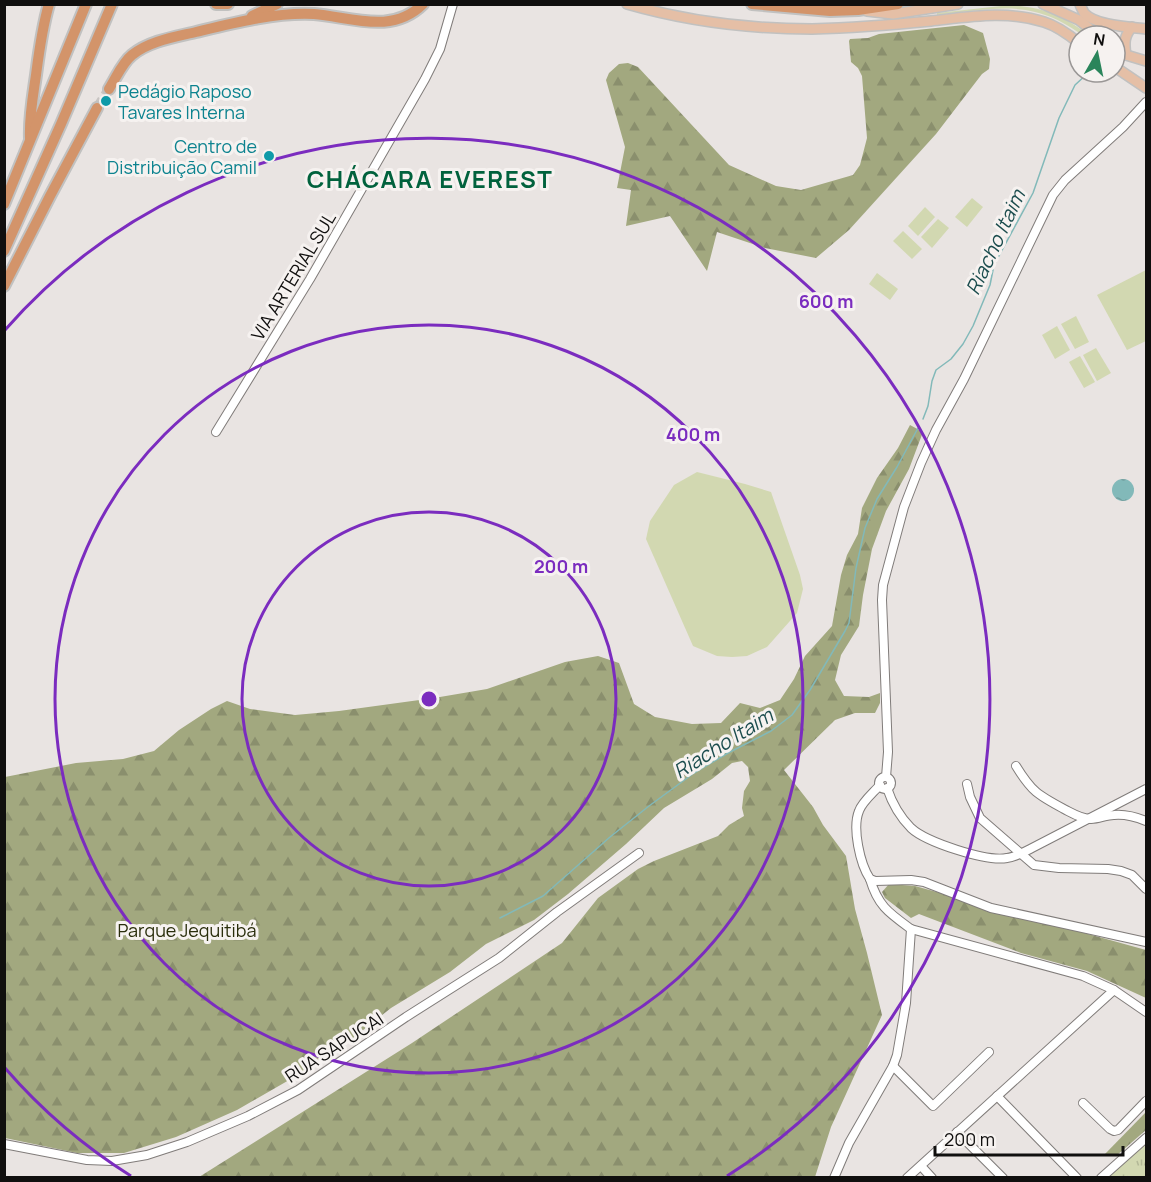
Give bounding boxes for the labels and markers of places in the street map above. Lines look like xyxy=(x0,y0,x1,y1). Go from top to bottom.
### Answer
place label: Pedágio Raposo Tavares Interna xyxy=(118,79,252,124)
marker: Pedágio Raposo Tavares Interna xyxy=(99,94,113,108)
place label: Centro de Distribuição Camil xyxy=(107,134,257,179)
marker: Centro de Distribuição Camil xyxy=(262,149,276,163)
centre of rings xyxy=(419,689,439,709)

